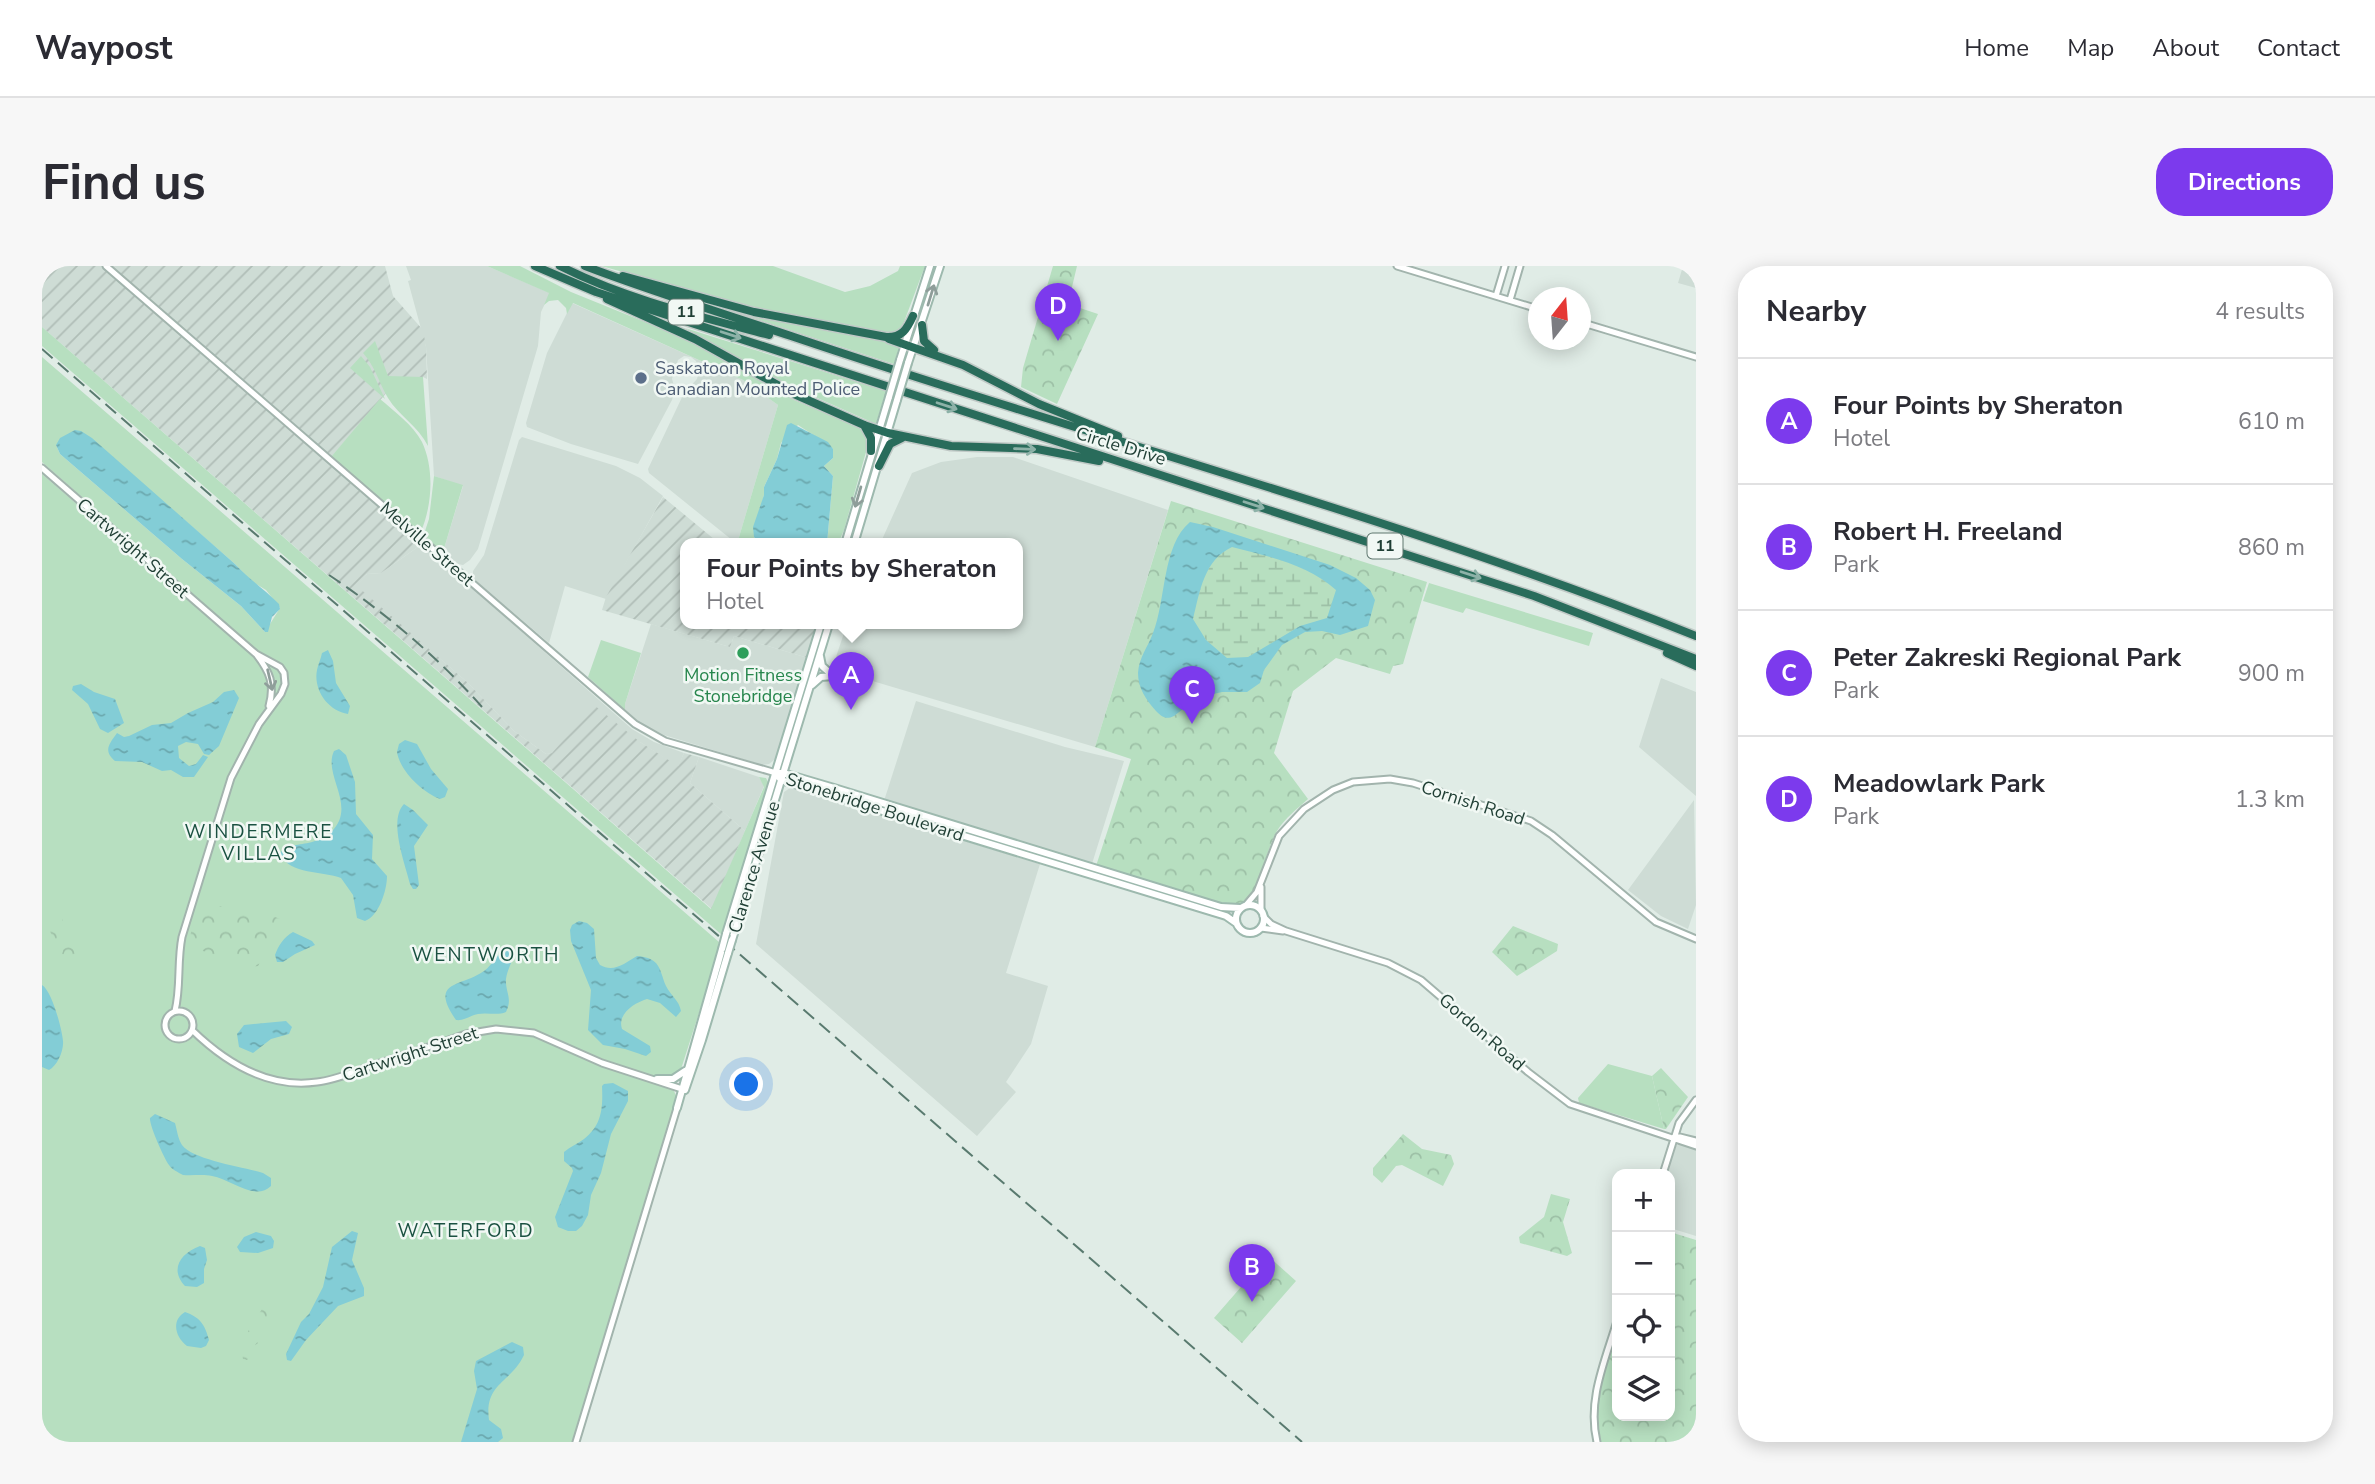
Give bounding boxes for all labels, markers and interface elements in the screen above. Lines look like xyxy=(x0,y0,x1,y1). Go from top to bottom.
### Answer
text: Waypost xyxy=(35,26,172,71)
text: Home xyxy=(1964,32,2029,64)
text: Map xyxy=(2067,32,2114,64)
text: About xyxy=(2152,32,2219,64)
text: Contact xyxy=(2257,32,2340,64)
button: Directions xyxy=(2156,148,2333,216)
text: Find us xyxy=(42,149,206,216)
pin: D xyxy=(1035,283,1081,341)
one-way arrow xyxy=(925,285,938,307)
north arrow xyxy=(1528,287,1591,350)
text: Nearby xyxy=(1766,291,1866,332)
text: 4 results xyxy=(2215,296,2305,327)
road number: 11 xyxy=(668,300,704,324)
one-way arrow xyxy=(719,330,741,342)
place label: Saskatoon Royal Canadian Mounted Police xyxy=(655,356,860,401)
marker: Saskatoon Royal Canadian Mounted Police xyxy=(633,370,649,386)
text: Four Points by Sheraton xyxy=(1833,388,2123,423)
one-way arrow xyxy=(935,401,957,413)
text: A xyxy=(1780,406,1798,437)
text: 610 m xyxy=(2238,406,2305,437)
street label: Circle Drive xyxy=(1073,421,1169,471)
text: Hotel xyxy=(1833,423,1890,454)
one-way arrow xyxy=(1013,442,1036,455)
one-way arrow xyxy=(851,486,864,508)
street label: Cartwright Street xyxy=(72,493,195,604)
street label: Melville Street xyxy=(375,496,480,592)
one-way arrow xyxy=(1243,499,1265,512)
text: Robert H. Freeland xyxy=(1833,514,2063,549)
text: B xyxy=(1781,532,1797,563)
text: 860 m xyxy=(2238,532,2305,563)
road number: 11 xyxy=(1368,534,1402,558)
popup xyxy=(680,538,1023,629)
text: Park xyxy=(1833,549,1879,580)
text: Four Points by Sheraton xyxy=(706,551,997,586)
one-way arrow xyxy=(1459,569,1481,582)
text: Hotel xyxy=(706,586,764,617)
text: Peter Zakreski Regional Park xyxy=(1833,640,2181,675)
marker: Motion Fitness Stonebridge xyxy=(735,645,751,661)
pin: A xyxy=(828,652,874,710)
text: C xyxy=(1781,658,1797,689)
text: 900 m xyxy=(2238,658,2305,689)
place label: Motion Fitness Stonebridge xyxy=(684,663,802,708)
pin: C xyxy=(1169,666,1215,724)
one-way arrow xyxy=(264,668,277,690)
text: Park xyxy=(1833,675,1879,706)
text: Meadowlark Park xyxy=(1833,766,2045,801)
street label: Stonebridge Boulevard xyxy=(783,767,967,847)
street label: Cornish Road xyxy=(1418,775,1528,831)
text: D xyxy=(1780,784,1798,815)
text: 1.3 km xyxy=(2235,784,2305,815)
street label: Clarence Avenue xyxy=(723,798,785,936)
text: Park xyxy=(1833,801,1879,832)
district label: WINDERMERE VILLAS xyxy=(185,819,333,867)
district label: WENTWORTH xyxy=(411,942,561,968)
street label: Gordon Road xyxy=(1434,988,1530,1076)
street label: Cartwright Street xyxy=(339,1021,482,1087)
your location xyxy=(729,1067,763,1101)
map controls xyxy=(1612,1169,1675,1421)
button: + xyxy=(1612,1169,1675,1232)
district label: WATERFORD xyxy=(398,1218,534,1244)
button: − xyxy=(1612,1232,1675,1295)
pin: B xyxy=(1229,1244,1275,1302)
button: locate xyxy=(1612,1295,1675,1358)
button: layers xyxy=(1612,1358,1675,1421)

